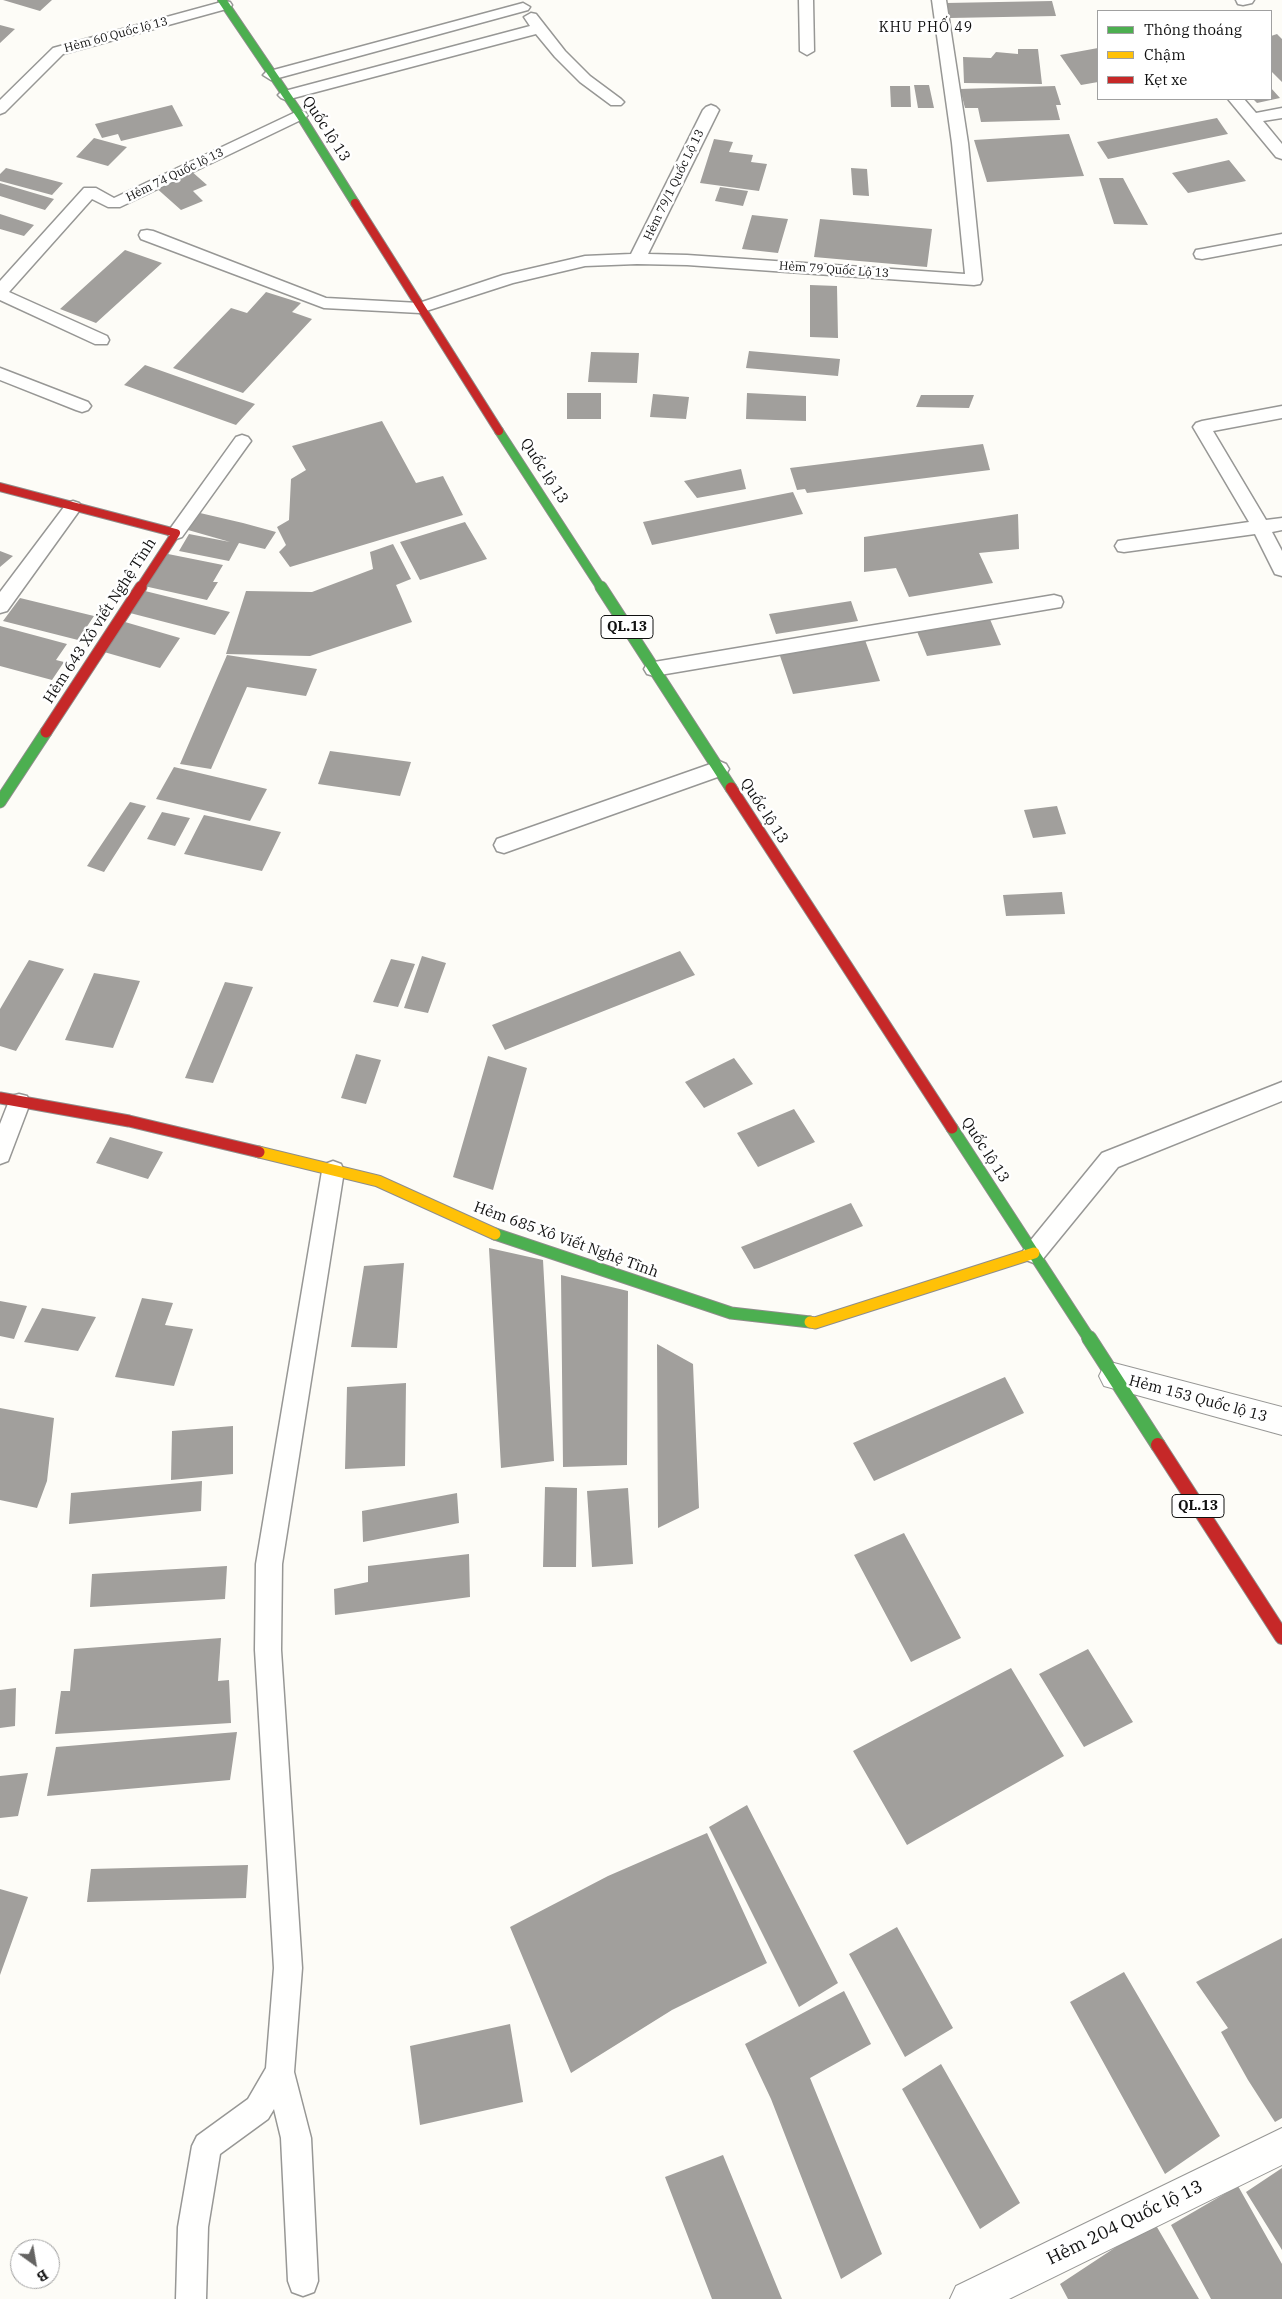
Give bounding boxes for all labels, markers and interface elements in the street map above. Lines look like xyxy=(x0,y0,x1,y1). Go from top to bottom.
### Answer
legend xyxy=(1097,10,1272,100)
street label: Hẻm 60 Quốc lộ 13 xyxy=(63,14,169,56)
district label: KHU PHỐ 49 xyxy=(878,20,974,36)
text: Thông thoáng xyxy=(1144,20,1242,39)
text: Chậm xyxy=(1144,45,1186,64)
text: Kẹt xe xyxy=(1144,70,1187,89)
street label: Quốc lộ 13 xyxy=(298,93,354,165)
street label: Hẻm 79/1 Quốc Lộ 13 xyxy=(641,127,707,243)
street label: Hẻm 74 Quốc lộ 13 xyxy=(124,145,226,205)
street label: Hẻm 79 Quốc Lộ 13 xyxy=(779,259,889,281)
street label: Quốc lộ 13 xyxy=(516,435,572,507)
street label: Hẻm 643 Xô viết Nghệ Tĩnh xyxy=(40,535,160,707)
road number: QL.13 xyxy=(601,616,653,638)
street label: Quốc lộ 13 xyxy=(736,775,792,847)
street label: Quốc lộ 13 xyxy=(957,1114,1013,1186)
street label: Hẻm 685 Xô Viết Nghệ Tĩnh xyxy=(471,1198,661,1282)
street label: Hẻm 153 Quốc lộ 13 xyxy=(1127,1372,1269,1426)
road number: QL.13 xyxy=(1172,1494,1224,1518)
street label: Hẻm 204 Quốc lộ 13 xyxy=(1043,2176,1207,2270)
north arrow xyxy=(10,2239,60,2289)
text: B xyxy=(33,2266,51,2286)

